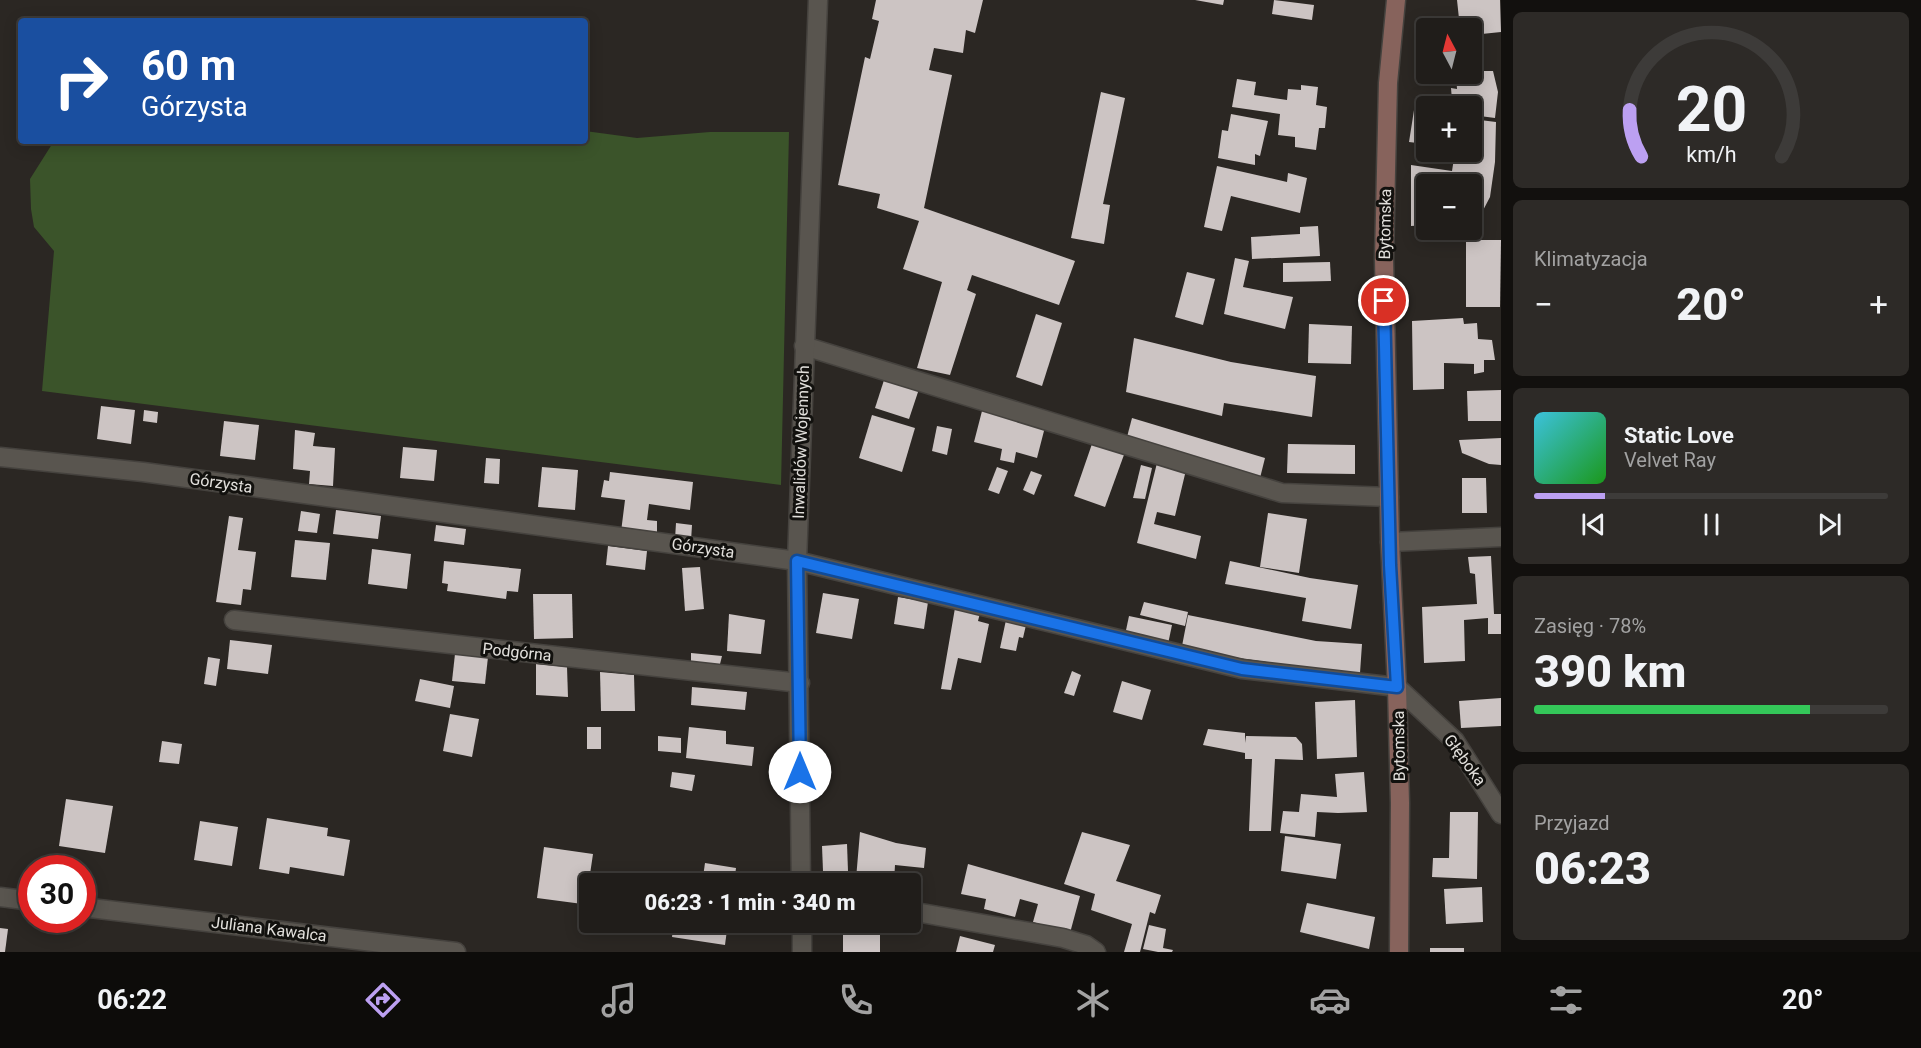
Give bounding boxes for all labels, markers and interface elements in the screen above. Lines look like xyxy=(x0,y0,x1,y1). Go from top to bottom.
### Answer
north arrow xyxy=(1416,18,1482,84)
map controls xyxy=(1416,18,1482,240)
text: 60 m xyxy=(141,41,236,90)
icon: right xyxy=(42,42,120,120)
text: 20 xyxy=(1675,73,1747,146)
text: Górzysta xyxy=(141,91,248,123)
button: + xyxy=(1416,96,1482,162)
text: km/h xyxy=(1686,142,1736,167)
button: − xyxy=(1416,174,1482,240)
street label: Bytomska xyxy=(1375,188,1395,260)
text: Klimatyzacja xyxy=(1534,247,1648,271)
pin xyxy=(1358,275,1409,326)
text: 20° xyxy=(1676,278,1746,331)
icon: arrive xyxy=(1367,284,1400,317)
text: − xyxy=(1534,285,1553,324)
text: + xyxy=(1869,285,1888,324)
street label: Inwalidów Wojennych xyxy=(789,365,813,519)
text: Static Love xyxy=(1624,423,1734,448)
text: Velvet Ray xyxy=(1624,448,1716,472)
street label: Górzysta xyxy=(188,469,254,497)
icon: previous xyxy=(1577,508,1610,541)
icon: pause xyxy=(1695,508,1728,541)
icon: next xyxy=(1813,508,1846,541)
street label: Górzysta xyxy=(670,534,736,562)
text: Zasięg · 78% xyxy=(1534,614,1646,638)
street label: Podgórna xyxy=(482,639,552,665)
text: 390 km xyxy=(1534,645,1686,698)
street label: Bytomska xyxy=(1389,710,1409,782)
street label: Głęboka xyxy=(1440,731,1490,789)
position arrow xyxy=(768,740,832,804)
text: Przyjazd xyxy=(1534,811,1610,835)
text: 06:23 xyxy=(1534,842,1651,895)
speed limit sign: 30 xyxy=(18,855,96,933)
text: 06:23 · 1 min · 340 m xyxy=(645,890,855,915)
street label: Juliana Kawalca xyxy=(210,912,328,946)
icon: directions xyxy=(362,979,404,1021)
icon: music xyxy=(598,979,640,1021)
icon: phone xyxy=(835,979,877,1021)
icon: climate xyxy=(1072,979,1114,1021)
icon: car xyxy=(1309,979,1351,1021)
icon: filters xyxy=(1545,979,1587,1021)
text: 06:22 xyxy=(97,984,167,1016)
text: 20° xyxy=(1782,984,1824,1016)

